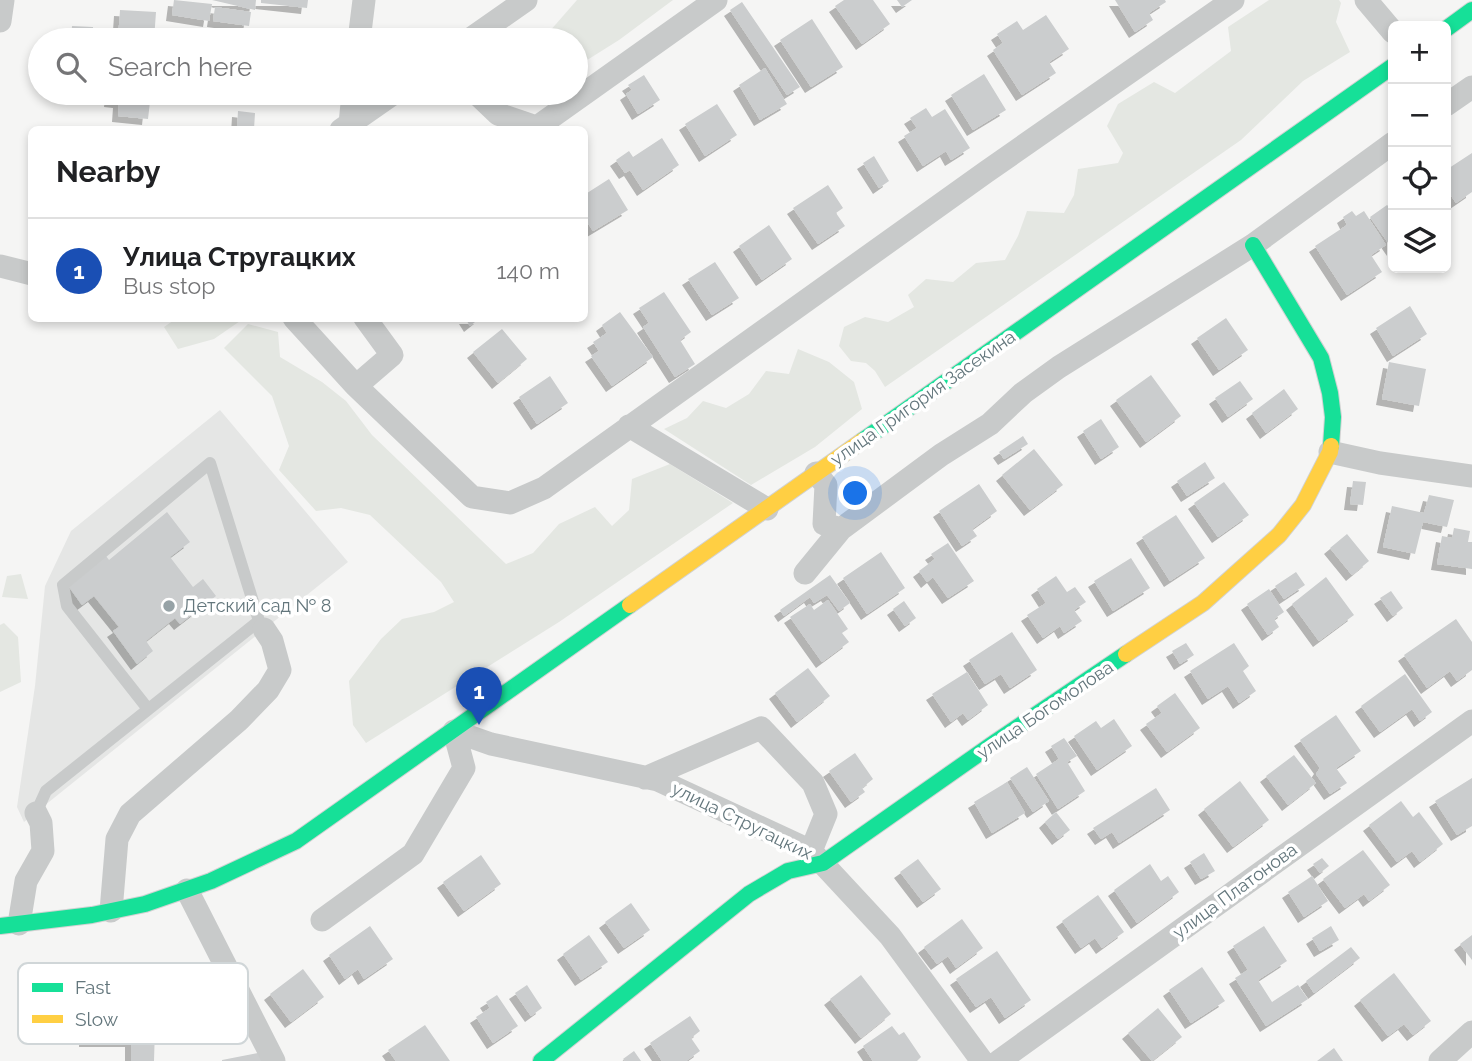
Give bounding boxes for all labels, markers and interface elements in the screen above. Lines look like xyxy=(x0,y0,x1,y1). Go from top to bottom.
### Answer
map controls xyxy=(1388,21,1451,273)
button: + xyxy=(1388,21,1451,84)
search box xyxy=(28,28,588,105)
icon: search xyxy=(52,48,90,86)
text: Search here xyxy=(108,52,252,82)
button: − xyxy=(1388,84,1451,147)
button: locate xyxy=(1388,147,1451,210)
text: Nearby xyxy=(56,154,160,189)
button: layers xyxy=(1388,210,1451,273)
text: Улица Стругацких xyxy=(123,242,356,272)
text: 1 xyxy=(73,257,85,284)
text: 140 m xyxy=(497,257,560,284)
text: Bus stop xyxy=(123,272,215,299)
street label: улица Григория Засекина xyxy=(826,326,1019,469)
your location xyxy=(838,476,872,510)
place label: Детский сад № 8 xyxy=(183,595,331,616)
marker: Детский сад № 8 xyxy=(161,598,177,614)
street label: улица Богомолова xyxy=(973,656,1117,763)
pin: 1 xyxy=(456,667,502,725)
street label: улица Стругацких xyxy=(669,777,816,864)
street label: улица Платонова xyxy=(1169,839,1301,943)
legend xyxy=(18,963,248,1044)
text: Fast xyxy=(75,976,111,998)
text: Slow xyxy=(75,1008,119,1030)

